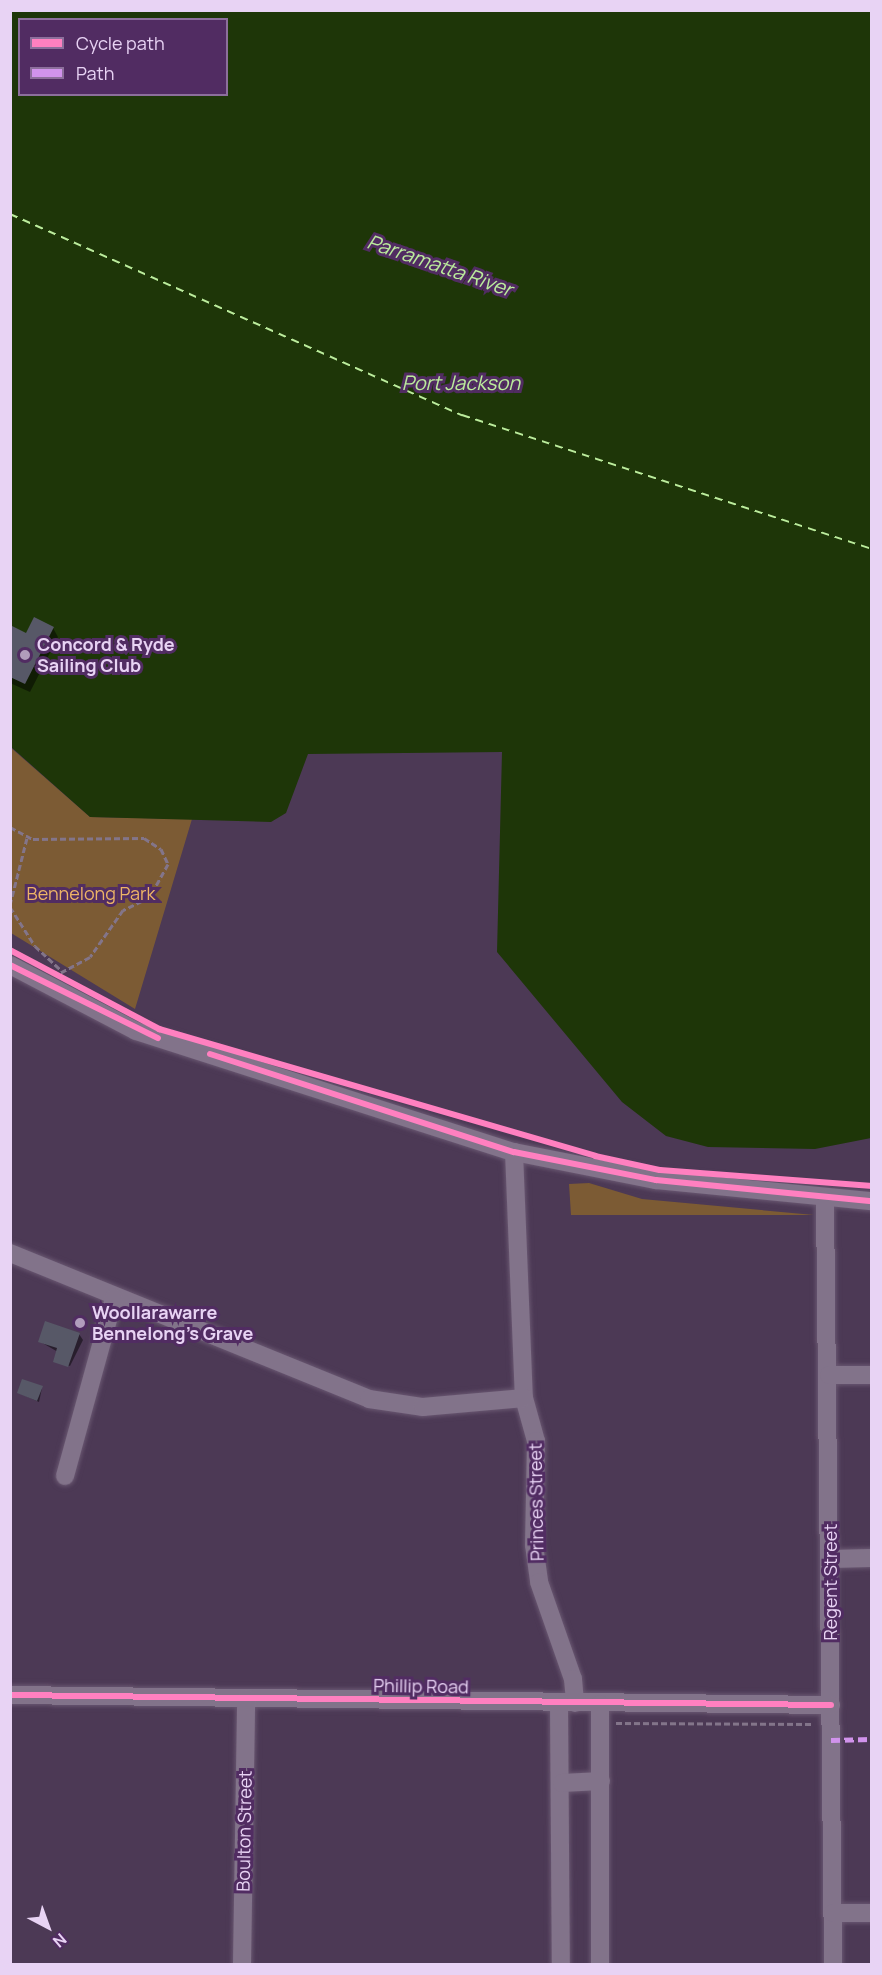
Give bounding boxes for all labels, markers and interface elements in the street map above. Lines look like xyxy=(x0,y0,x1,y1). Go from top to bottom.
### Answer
legend xyxy=(18,18,228,96)
text: Cycle path xyxy=(76,31,165,55)
text: Path xyxy=(76,61,114,85)
water label: Parramatta River xyxy=(364,229,516,301)
water label: Port Jackson xyxy=(402,370,520,394)
place label: Concord & Ryde Sailing Club xyxy=(37,634,175,676)
marker: Concord & Ryde Sailing Club xyxy=(18,648,32,662)
park label: Bennelong Park xyxy=(27,882,155,904)
place label: Woollarawarre Bennelong's Grave xyxy=(92,1302,253,1344)
marker: Woollarawarre Bennelong's Grave xyxy=(73,1316,87,1330)
street label: Princes Street xyxy=(524,1443,548,1561)
street label: Regent Street xyxy=(819,1523,841,1641)
street label: Phillip Road xyxy=(373,1674,469,1698)
street label: Boulton Street xyxy=(232,1770,256,1892)
north arrow xyxy=(18,1897,78,1957)
text: N xyxy=(48,1929,71,1953)

